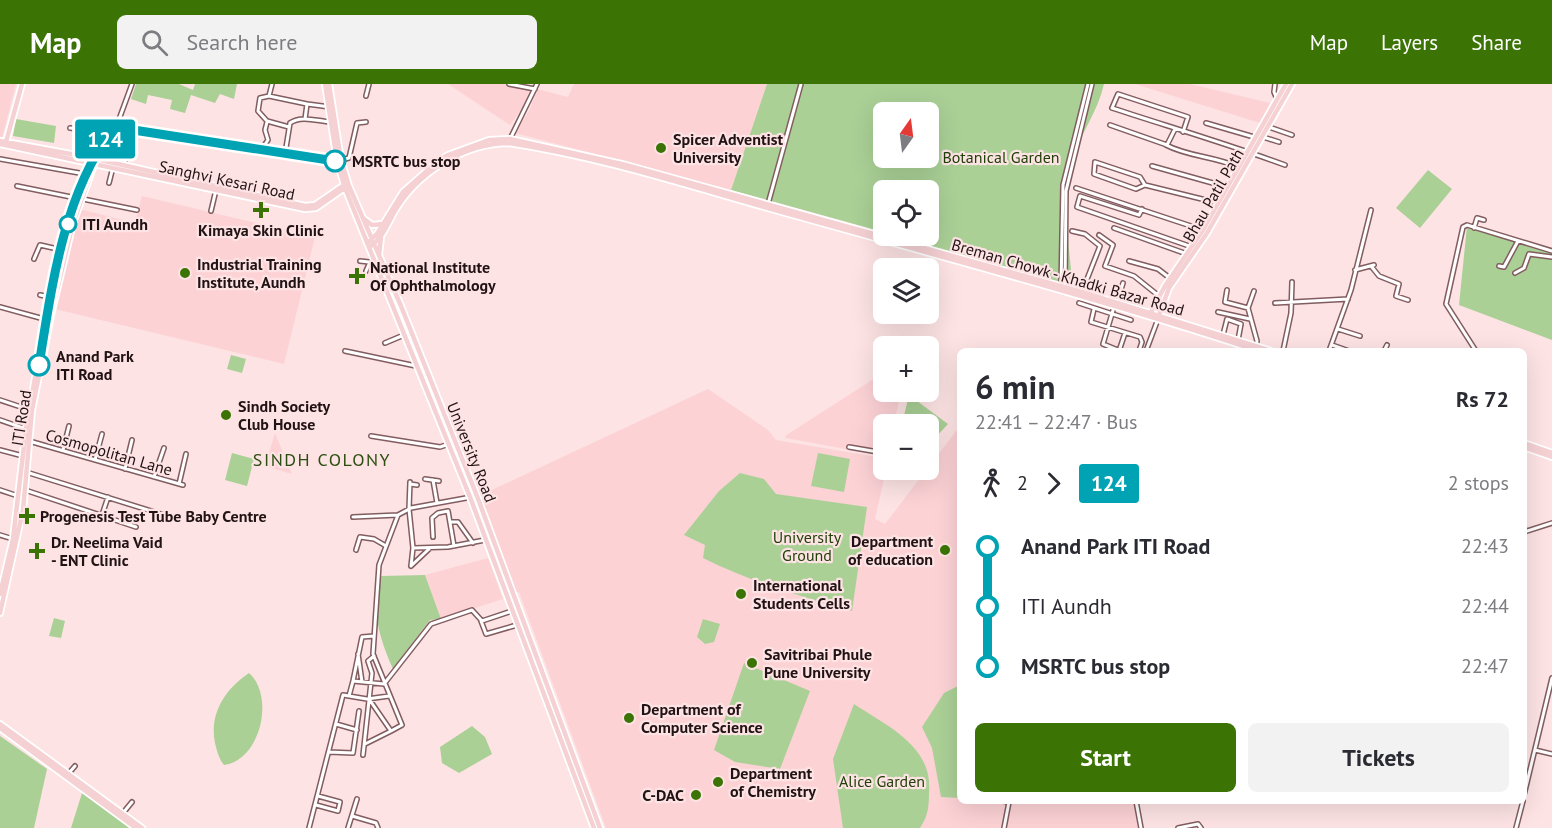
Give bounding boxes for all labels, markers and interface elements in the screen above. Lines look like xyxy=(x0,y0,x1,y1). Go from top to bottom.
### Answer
search box xyxy=(117,15,537,69)
text: Map xyxy=(30,24,81,61)
icon: search xyxy=(138,26,171,59)
text: Search here xyxy=(186,28,297,56)
text: Map xyxy=(1310,29,1348,56)
text: Layers xyxy=(1381,29,1438,56)
text: Share xyxy=(1471,29,1522,56)
north arrow xyxy=(873,102,939,168)
map controls xyxy=(873,102,939,480)
line badge: 124 xyxy=(70,120,140,158)
text: 124 xyxy=(87,126,123,153)
place label: Spicer Adventist University xyxy=(673,129,784,167)
marker: Spicer Adventist University xyxy=(654,141,668,155)
street label: Bhau Patil Path xyxy=(1178,145,1248,245)
park label: Botanical Garden xyxy=(942,147,1060,167)
marker: MSRTC bus stop xyxy=(324,150,346,172)
place label: MSRTC bus stop xyxy=(352,151,461,171)
street label: Sanghvi Kesari Road xyxy=(157,156,297,204)
button: locate xyxy=(873,180,939,246)
marker: Kimaya Skin Clinic xyxy=(252,201,270,219)
place label: ITI Aundh xyxy=(82,214,148,234)
marker: ITI Aundh xyxy=(59,215,77,233)
place label: Kimaya Skin Clinic xyxy=(198,220,324,240)
street label: Breman Chowk - Khadki Bazar Road xyxy=(949,234,1187,320)
place label: Industrial Training Institute, Aundh xyxy=(197,254,321,292)
place label: National Institute Of Ophthalmology xyxy=(370,257,496,295)
button: layers xyxy=(873,258,939,324)
marker: Industrial Training Institute, Aundh xyxy=(178,266,192,280)
marker: National Institute Of Ophthalmology xyxy=(348,267,366,285)
button: + xyxy=(873,336,939,402)
place label: Anand Park ITI Road xyxy=(56,346,134,384)
marker: Anand Park ITI Road xyxy=(28,354,50,376)
text: 6 min xyxy=(975,365,1056,408)
text: Rs 72 xyxy=(1456,385,1509,413)
street label: ITI Road xyxy=(7,389,35,447)
place label: Sindh Society Club House xyxy=(238,396,331,434)
street label: University Road xyxy=(443,399,501,505)
marker: Sindh Society Club House xyxy=(219,408,233,422)
text: 22:41 – 22:47 · Bus xyxy=(975,409,1137,435)
button: − xyxy=(873,414,939,480)
street label: Cosmopolitan Lane xyxy=(43,424,175,480)
district label: SINDH COLONY xyxy=(253,448,391,471)
icon: walk xyxy=(975,467,1008,500)
icon: forward xyxy=(1037,467,1070,500)
text: 2 xyxy=(1017,470,1028,496)
text: 124 xyxy=(1091,470,1127,497)
text: 2 stops xyxy=(1448,470,1509,496)
place label: Progenesis Test Tube Baby Centre xyxy=(40,506,267,526)
marker: Progenesis Test Tube Baby Centre xyxy=(18,507,36,525)
park label: University Ground xyxy=(773,527,842,565)
place label: Department of education xyxy=(848,531,933,569)
place label: Dr. Neelima Vaid - ENT Clinic xyxy=(51,532,163,570)
text: Anand Park ITI Road xyxy=(1021,532,1210,560)
text: 22:43 xyxy=(1461,533,1509,559)
marker: Dr. Neelima Vaid - ENT Clinic xyxy=(28,542,46,560)
marker: Department of education xyxy=(938,543,952,557)
place label: International Students Cells xyxy=(753,575,850,613)
marker: International Students Cells xyxy=(734,587,748,601)
text: ITI Aundh xyxy=(1021,592,1112,620)
text: 22:44 xyxy=(1461,593,1509,619)
place label: Savitribai Phule Pune University xyxy=(764,644,872,682)
text: MSRTC bus stop xyxy=(1021,652,1170,680)
text: 22:47 xyxy=(1461,653,1509,679)
marker: Savitribai Phule Pune University xyxy=(745,656,759,670)
place label: Department of Computer Science xyxy=(641,699,763,737)
marker: Department of Computer Science xyxy=(622,711,636,725)
button: Start xyxy=(975,723,1236,792)
button: Tickets xyxy=(1248,723,1509,792)
place label: Department of Chemistry xyxy=(730,763,816,801)
park label: Alice Garden xyxy=(839,771,925,791)
marker: Department of Chemistry xyxy=(711,775,725,789)
place label: C-DAC xyxy=(642,785,684,805)
marker: C-DAC xyxy=(689,788,703,802)

